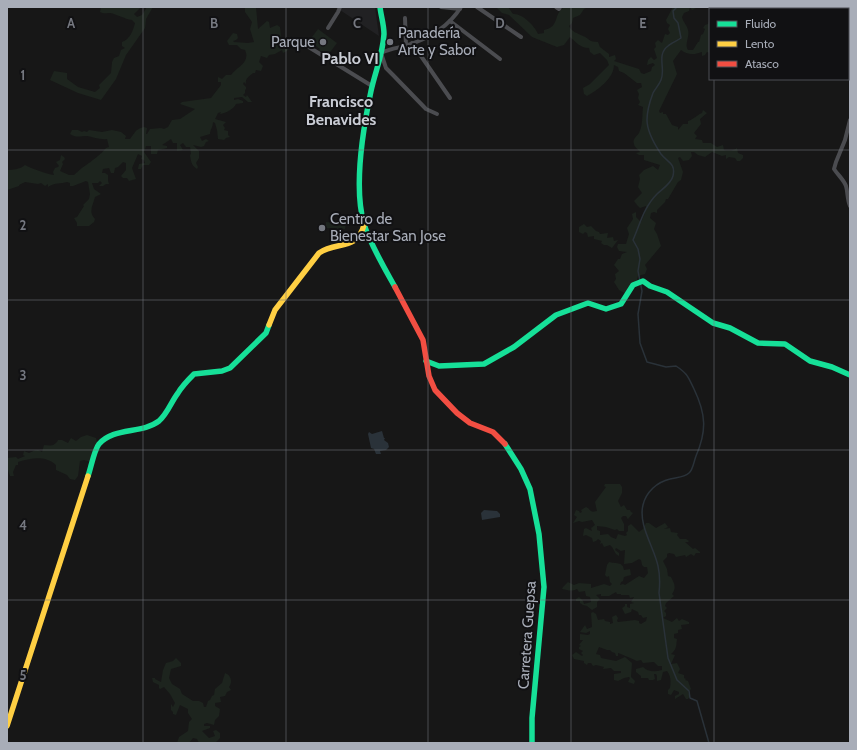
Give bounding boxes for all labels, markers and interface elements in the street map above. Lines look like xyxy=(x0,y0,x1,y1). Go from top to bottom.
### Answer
legend xyxy=(709,8,849,80)
text: A xyxy=(67,15,76,31)
text: B xyxy=(210,15,218,31)
text: C xyxy=(353,15,361,31)
text: D xyxy=(495,15,505,31)
text: E xyxy=(639,15,647,31)
text: Fluido xyxy=(745,16,777,31)
place label: Panadería Arte y Sabor xyxy=(398,24,477,59)
place label: Parque xyxy=(271,33,315,51)
text: Lento xyxy=(745,36,775,51)
marker: Parque xyxy=(318,37,328,47)
marker: Panadería Arte y Sabor xyxy=(385,37,395,47)
district label: Pablo VI xyxy=(321,49,379,68)
text: Atasco xyxy=(745,56,779,71)
text: 1 xyxy=(21,67,25,83)
district label: Francisco Benavides xyxy=(306,92,377,129)
place label: Centro de Bienestar San Jose xyxy=(330,210,446,245)
text: 2 xyxy=(20,217,27,233)
marker: Centro de Bienestar San Jose xyxy=(317,223,327,233)
text: 3 xyxy=(19,367,27,383)
text: 4 xyxy=(19,517,27,533)
street label: Carretera Guepsa xyxy=(514,579,540,690)
text: 5 xyxy=(20,667,27,683)

